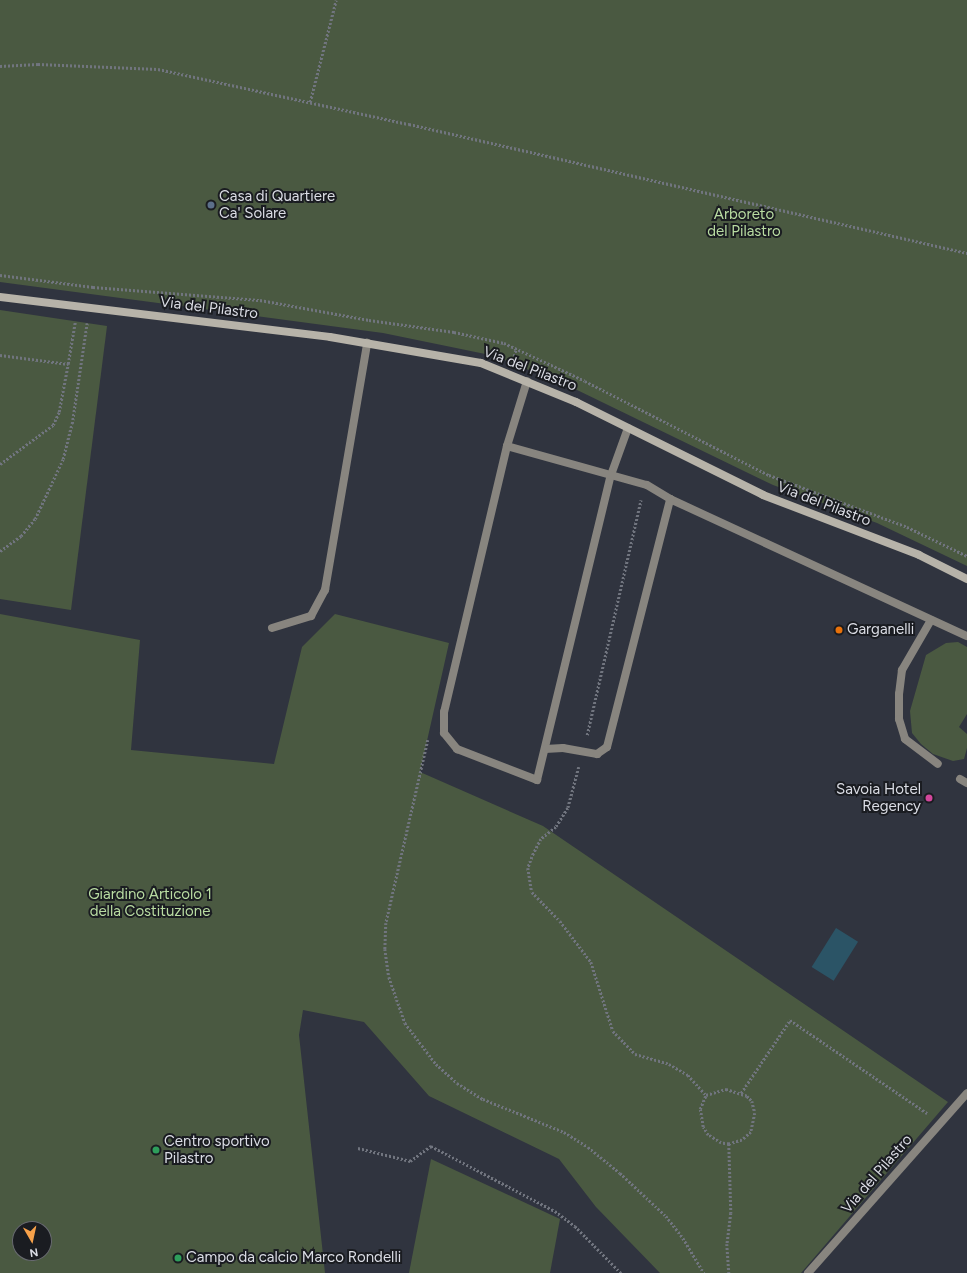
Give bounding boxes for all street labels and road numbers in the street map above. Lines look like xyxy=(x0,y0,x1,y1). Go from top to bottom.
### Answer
street label: Via del Pilastro xyxy=(159,293,259,323)
street label: Via del Pilastro xyxy=(481,343,579,395)
street label: Via del Pilastro xyxy=(775,478,873,530)
street label: Via del Pilastro xyxy=(838,1131,916,1217)

